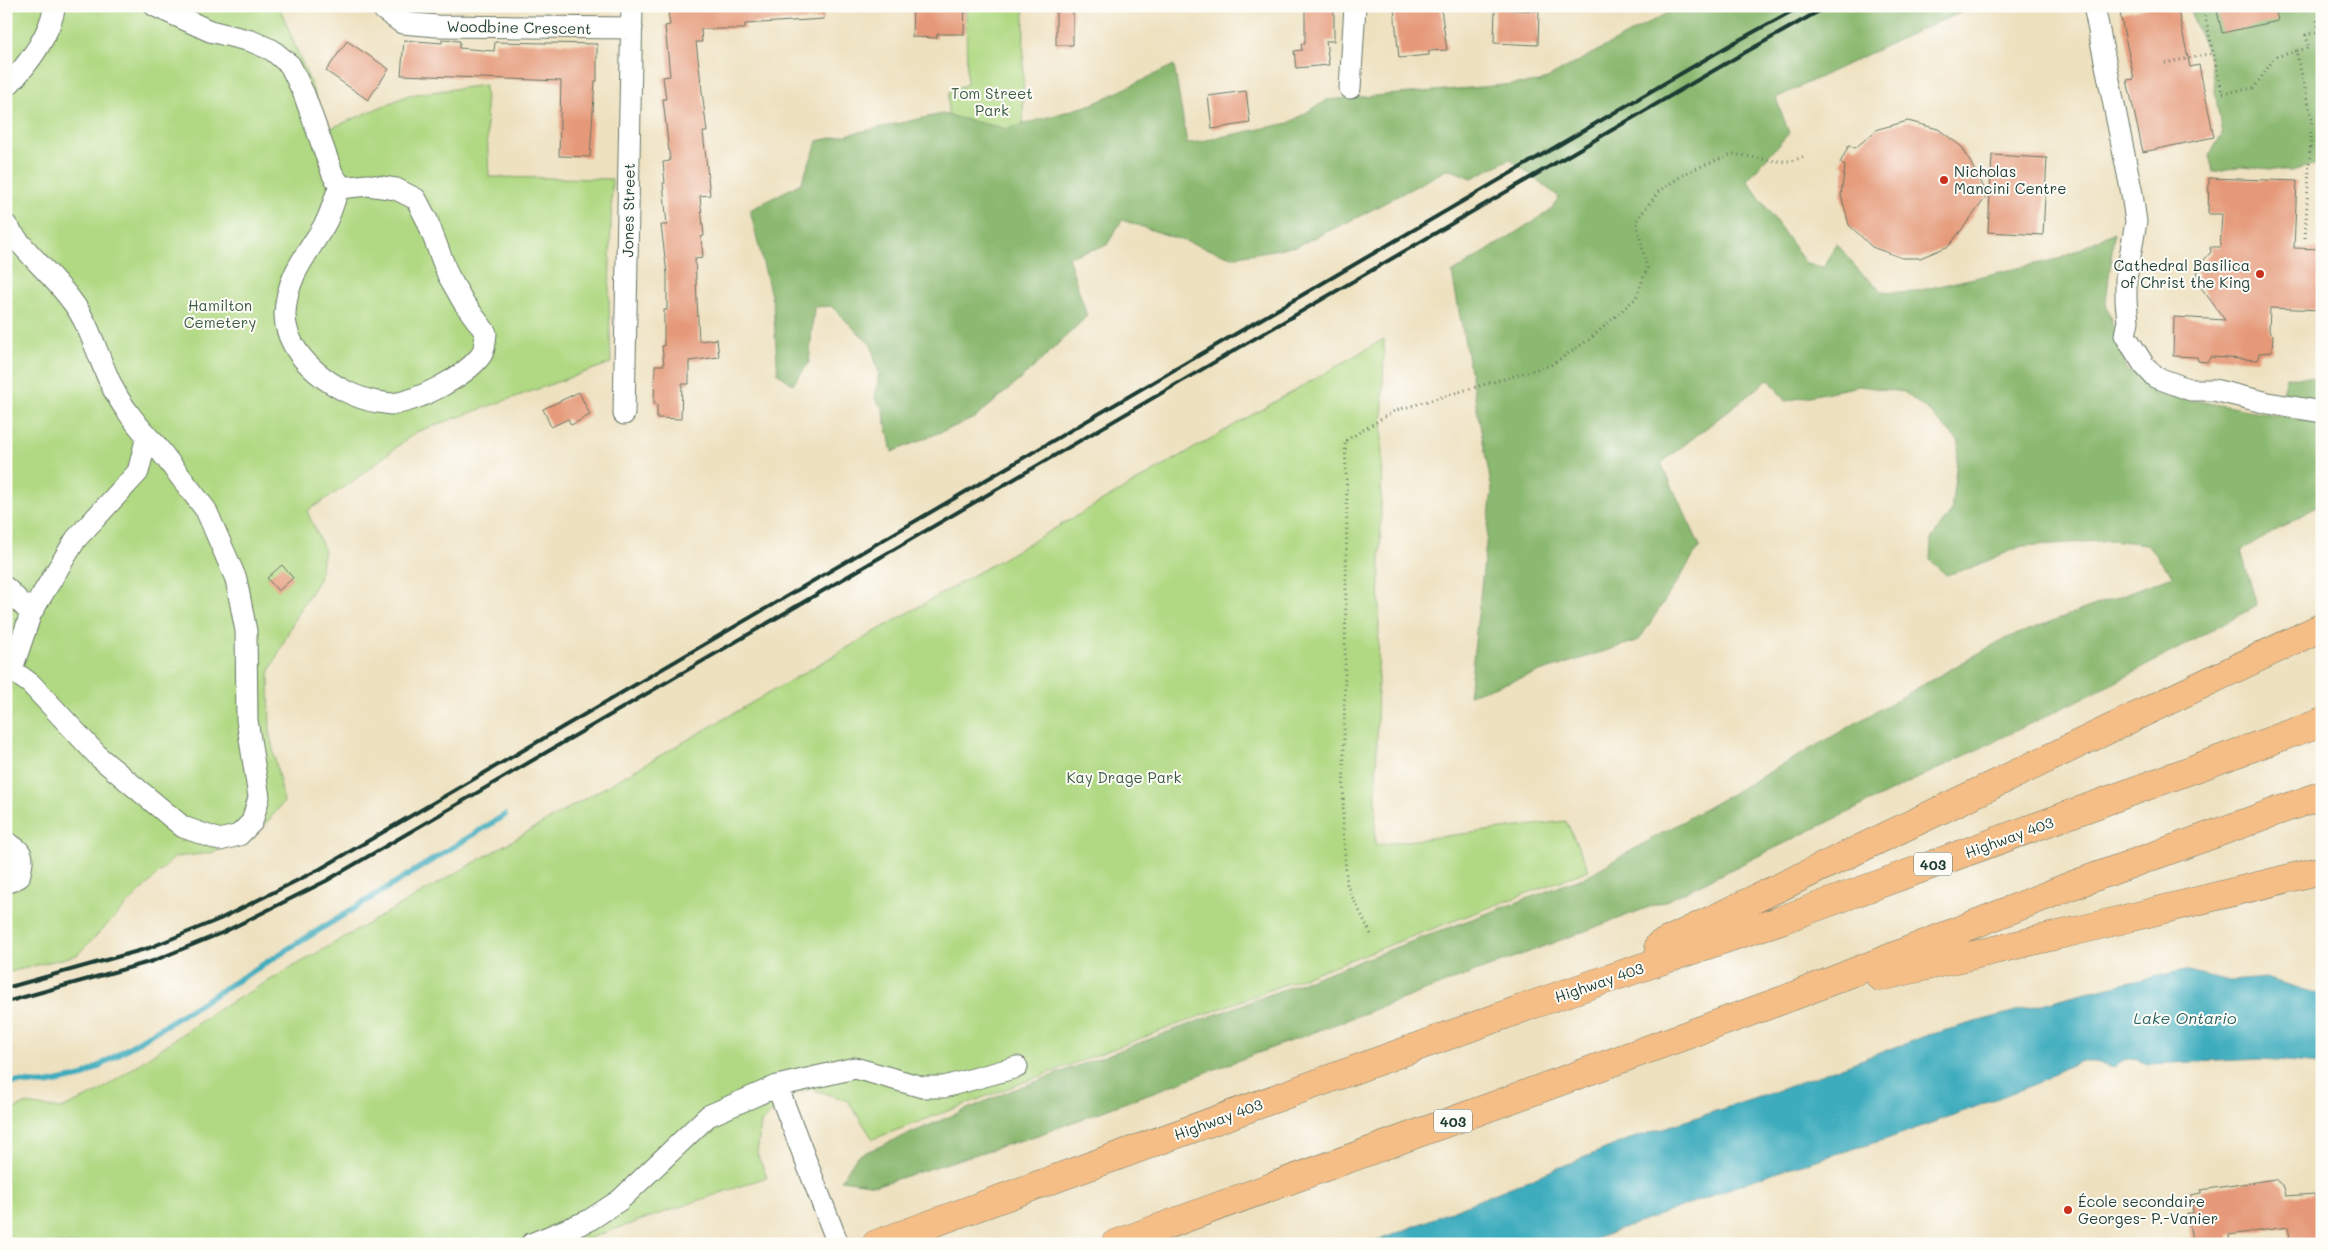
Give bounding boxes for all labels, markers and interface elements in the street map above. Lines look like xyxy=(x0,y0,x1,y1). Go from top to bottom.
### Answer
street label: Woodbine Crescent xyxy=(446,16,592,38)
park label: Tom Street Park xyxy=(951,83,1033,120)
place label: Nicholas Mancini Centre xyxy=(1954,161,2066,198)
street label: Jones Street xyxy=(617,163,639,257)
marker: Nicholas Mancini Centre xyxy=(1938,174,1950,186)
place label: Cathedral Basilica of Christ the King xyxy=(2114,255,2250,292)
marker: Cathedral Basilica of Christ the King xyxy=(2254,268,2266,280)
park label: Hamilton Cemetery xyxy=(184,295,256,332)
park label: Kay Drage Park xyxy=(1066,767,1182,787)
street label: Highway 403 xyxy=(1962,812,2056,862)
road number: 403 xyxy=(1914,852,1952,876)
street label: Highway 403 xyxy=(1552,957,1646,1007)
water label: Lake Ontario xyxy=(2134,1007,2237,1028)
street label: Highway 403 xyxy=(1171,1094,1265,1144)
road number: 403 xyxy=(1434,1110,1472,1132)
place label: École secondaire Georges- P.-Vanier xyxy=(2078,1191,2218,1228)
marker: École secondaire Georges- P.-Vanier xyxy=(2062,1204,2074,1216)

